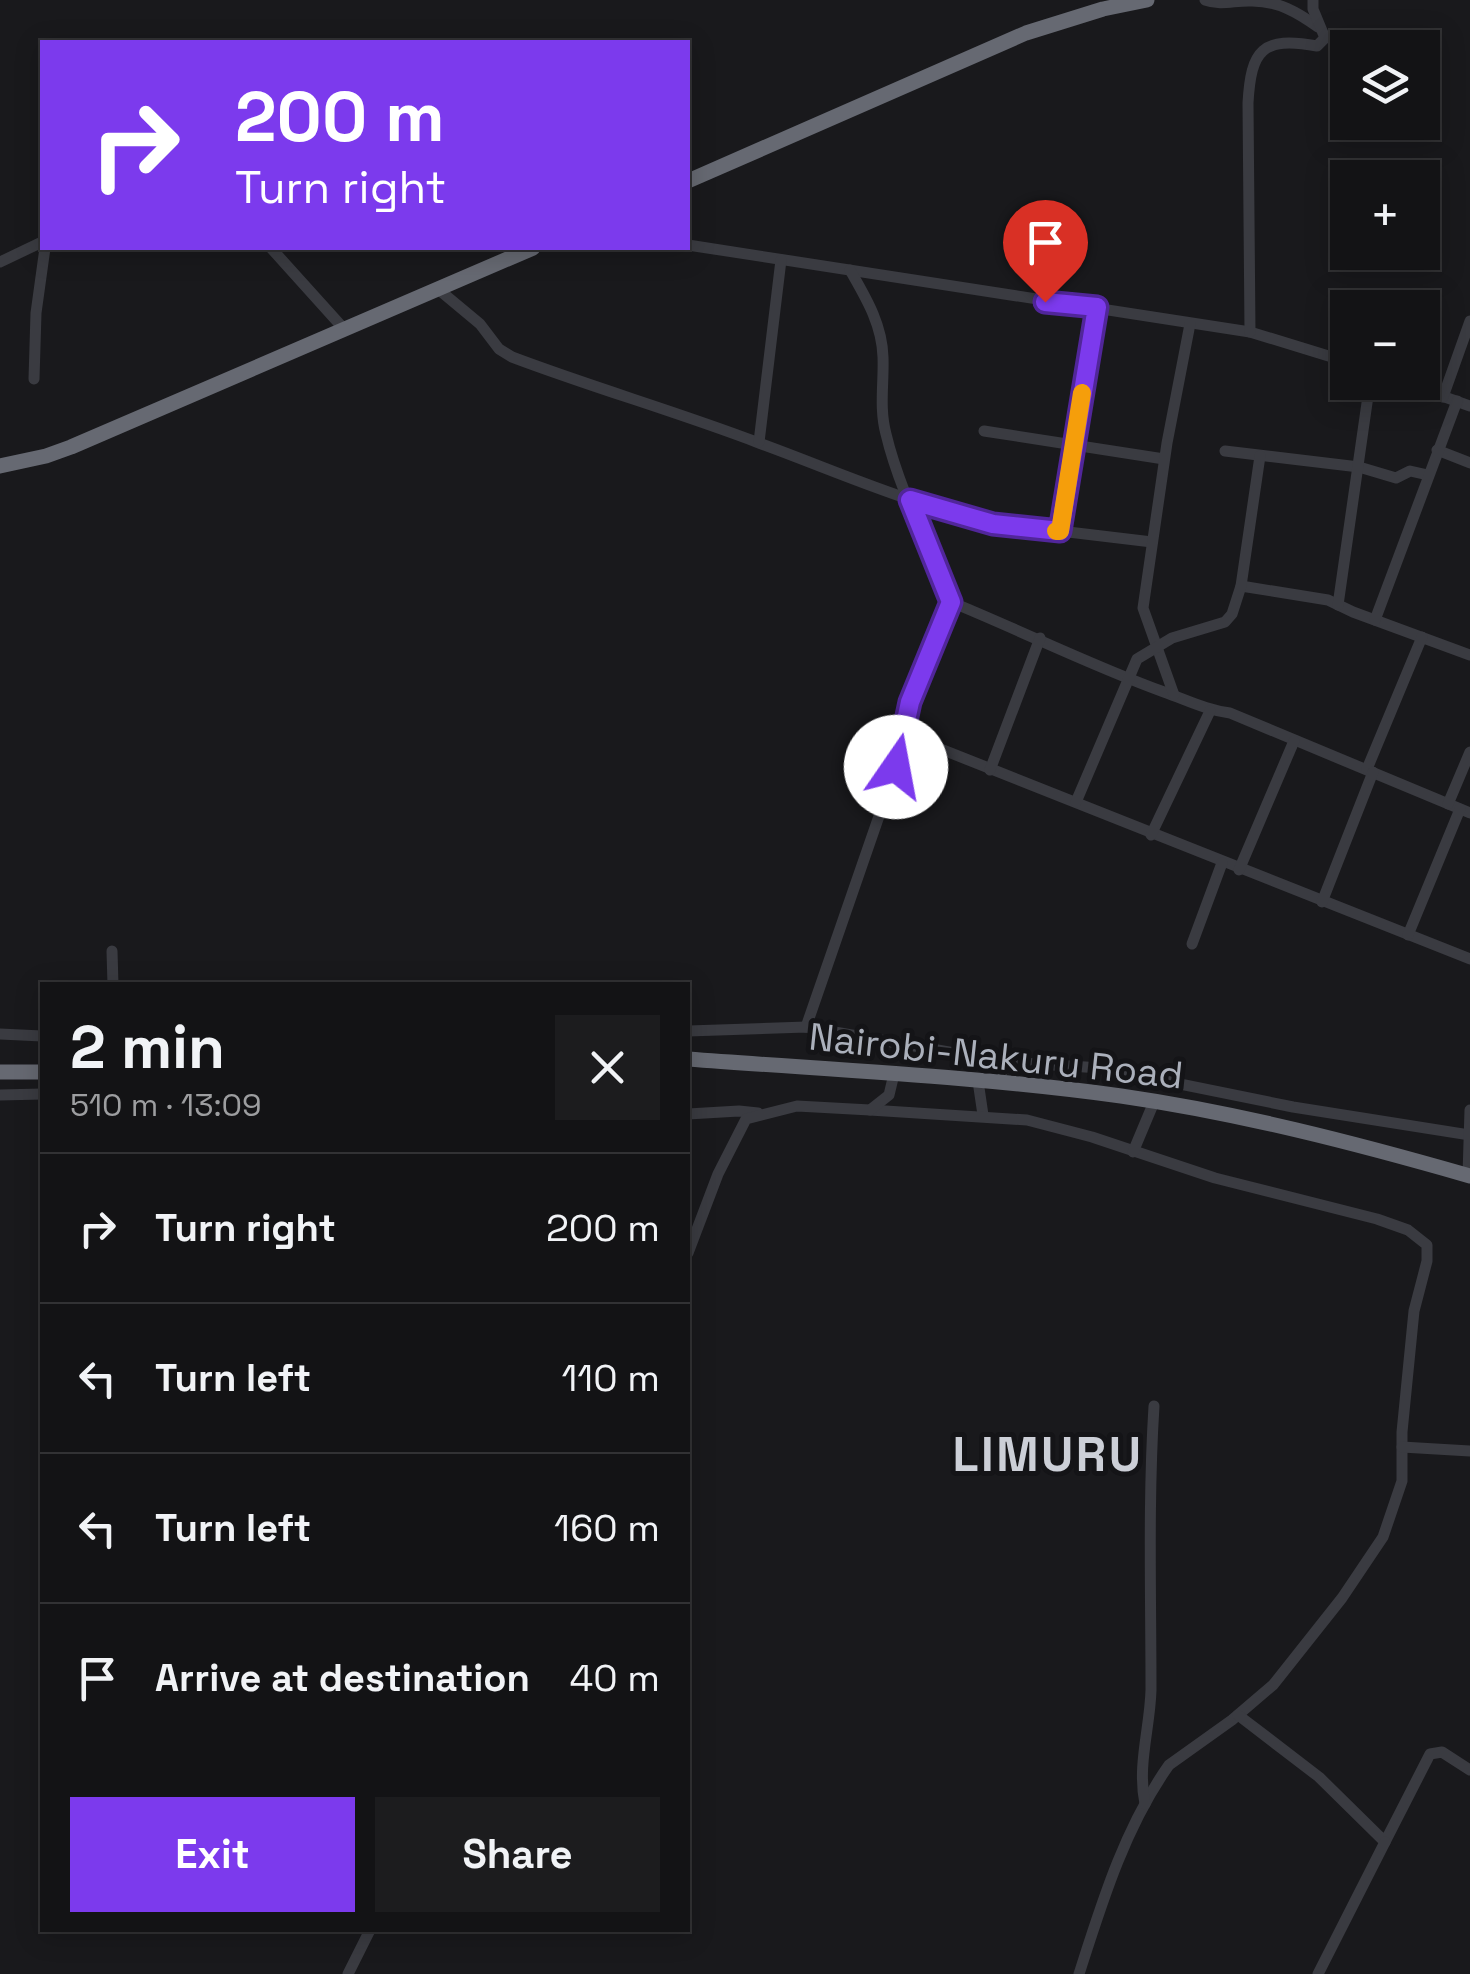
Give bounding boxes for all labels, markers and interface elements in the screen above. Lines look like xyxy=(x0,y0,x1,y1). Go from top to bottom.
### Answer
map controls xyxy=(1330,30,1440,400)
button: layers xyxy=(1330,30,1440,140)
text: 200 m xyxy=(235,72,445,161)
icon: right xyxy=(70,80,200,210)
text: Turn right xyxy=(235,159,446,216)
button: + xyxy=(1330,160,1440,270)
pin xyxy=(1003,200,1088,303)
icon: arrive xyxy=(1018,215,1073,270)
button: − xyxy=(1330,290,1440,400)
position arrow xyxy=(844,715,948,819)
text: 2 min xyxy=(70,1009,225,1086)
street label: Nairobi-Nakuru Road xyxy=(807,1012,1185,1100)
button: close xyxy=(555,1015,660,1120)
text: 510 m · 13:09 xyxy=(70,1085,262,1125)
icon: right xyxy=(70,1201,125,1256)
text: Turn right xyxy=(155,1204,336,1252)
text: 200 m xyxy=(546,1204,660,1252)
icon: left xyxy=(70,1351,125,1406)
text: Turn left xyxy=(155,1354,311,1402)
text: 110 m xyxy=(561,1354,660,1402)
district label: LIMURU xyxy=(953,1424,1143,1485)
icon: left xyxy=(70,1501,125,1556)
text: Turn left xyxy=(155,1504,311,1552)
text: 160 m xyxy=(554,1504,660,1552)
icon: arrive xyxy=(70,1651,125,1706)
text: Arrive at destination xyxy=(155,1654,530,1702)
text: 40 m xyxy=(569,1654,660,1702)
button: Exit xyxy=(70,1797,355,1912)
button: Share xyxy=(375,1797,660,1912)

